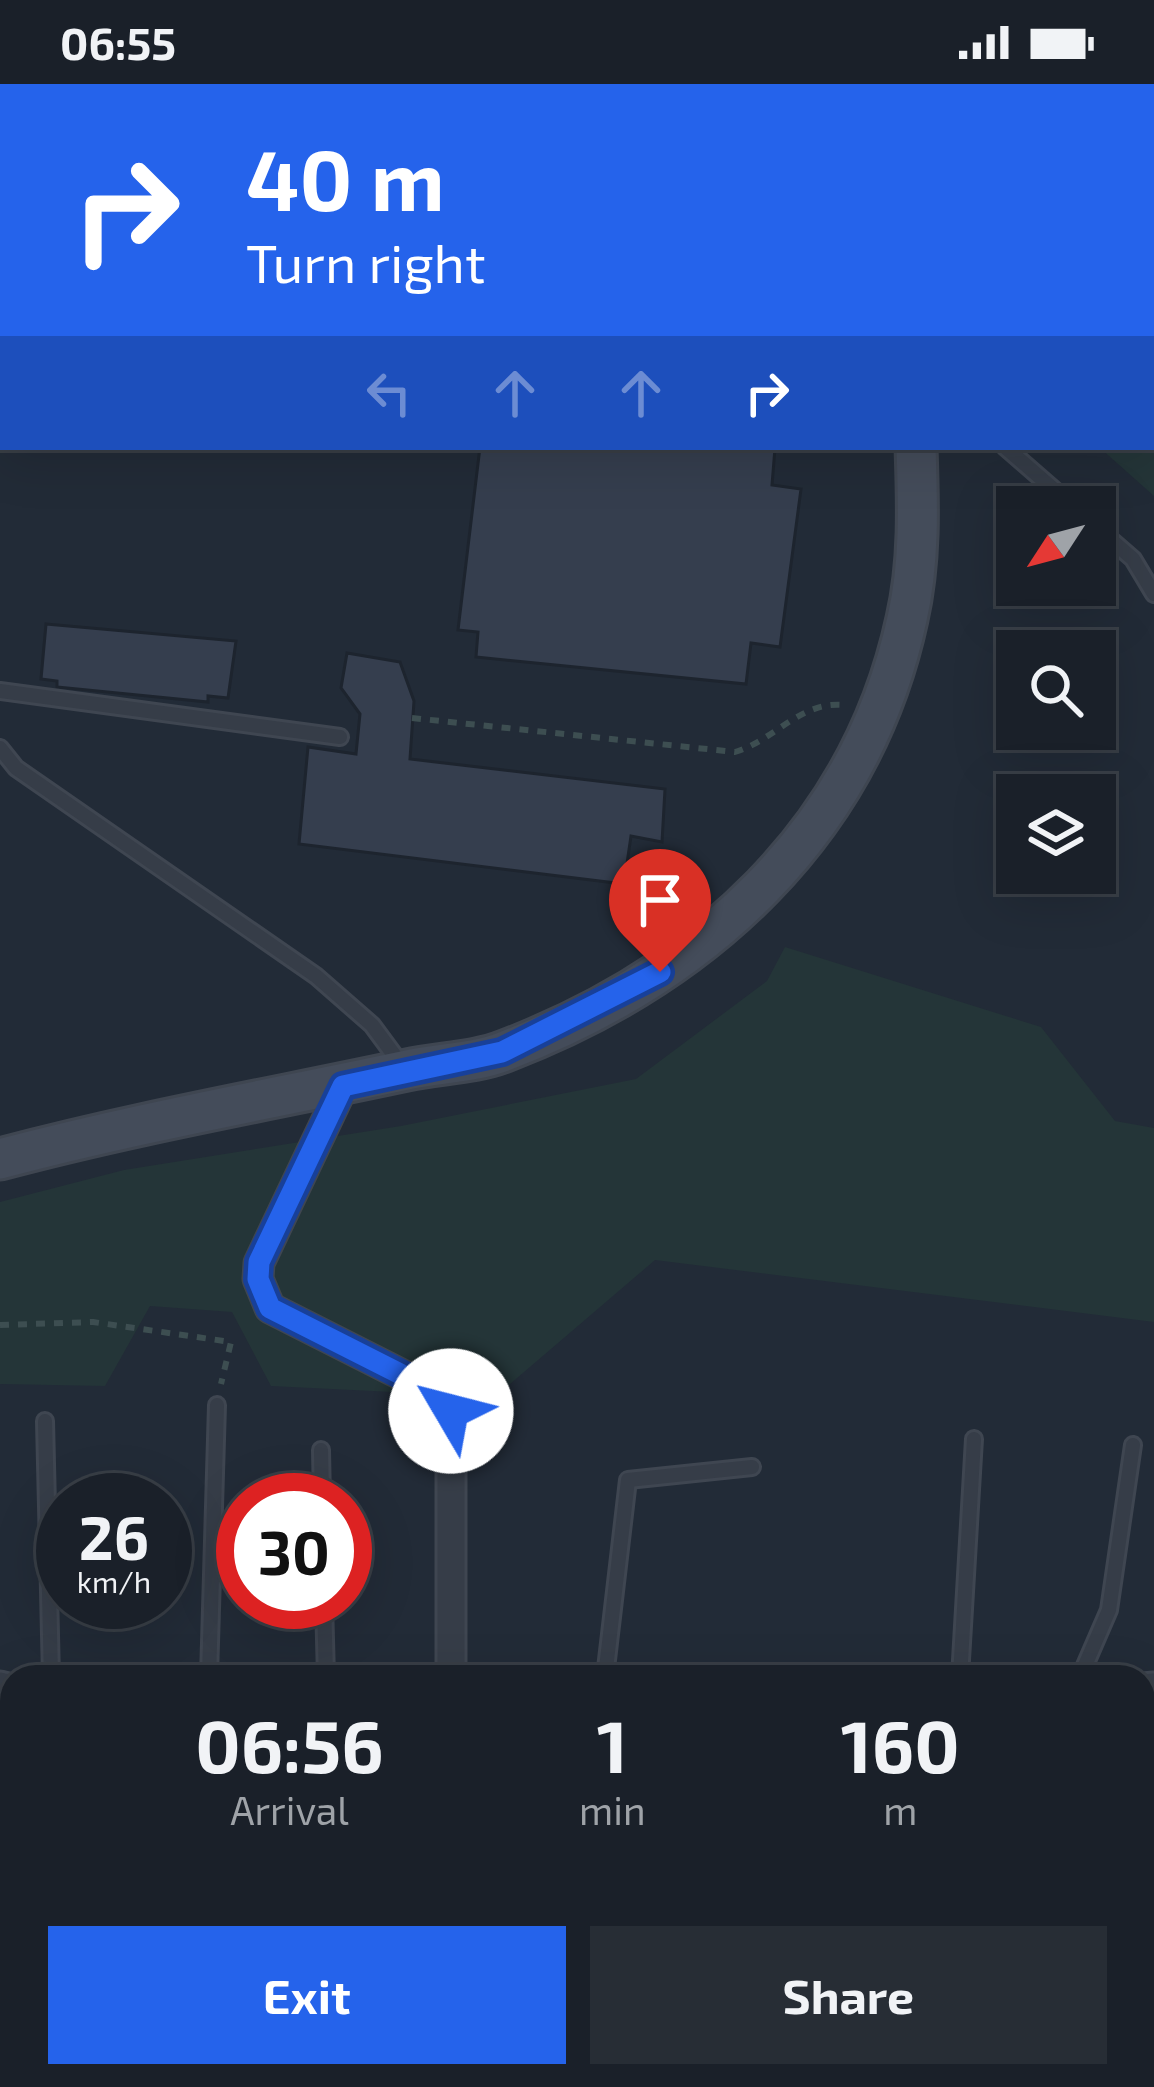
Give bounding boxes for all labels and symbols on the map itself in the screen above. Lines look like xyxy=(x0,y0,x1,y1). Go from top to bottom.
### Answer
north arrow xyxy=(996,486,1116,606)
pin xyxy=(609,849,711,972)
position arrow xyxy=(388,1348,514,1474)
speed limit sign: 30 xyxy=(216,1473,372,1629)

